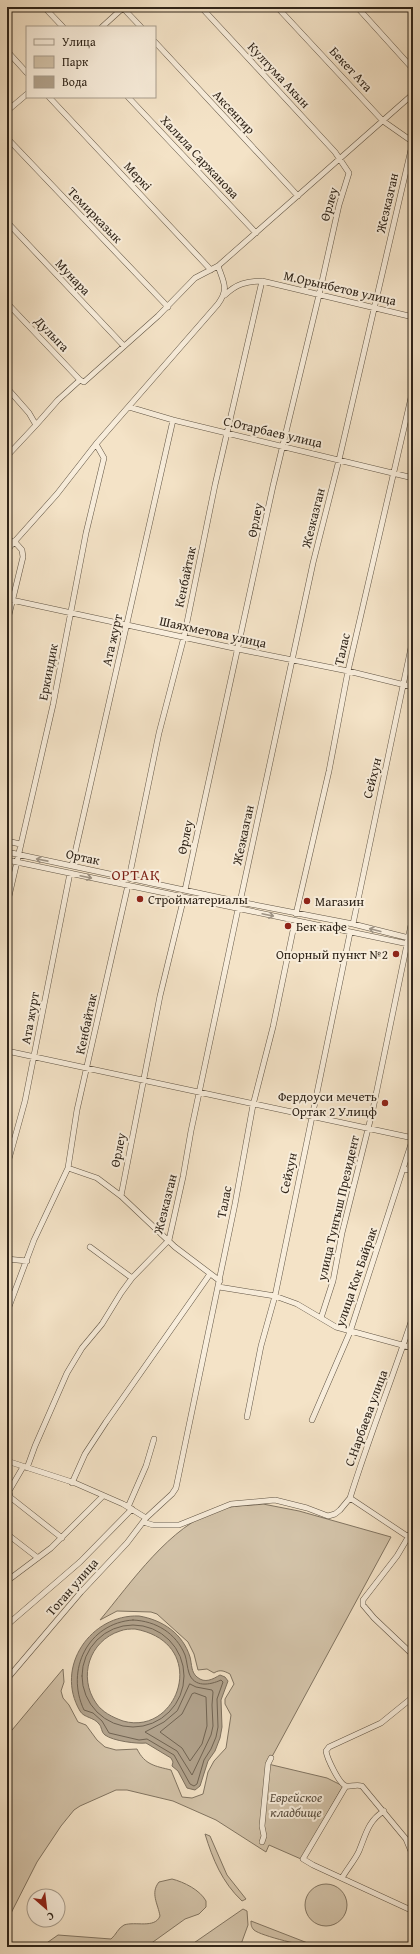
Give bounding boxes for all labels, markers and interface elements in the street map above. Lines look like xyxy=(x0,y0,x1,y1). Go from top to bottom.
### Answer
legend xyxy=(26,26,156,98)
text: Улица xyxy=(62,33,96,50)
street label: Култума Акын xyxy=(243,38,315,113)
street label: Бекет Ата xyxy=(325,42,378,96)
text: Парк xyxy=(62,53,89,70)
text: Вода xyxy=(62,73,87,90)
street label: Аксенгир xyxy=(209,86,259,138)
street label: Халила Саржанова xyxy=(156,111,244,204)
street label: Меркі xyxy=(120,157,157,195)
street label: Жезказган xyxy=(371,171,403,236)
street label: Темирказык xyxy=(63,183,127,248)
street label: Өрлеу xyxy=(315,184,343,223)
street label: Мунара xyxy=(51,255,95,300)
street label: М.Орынбетов улица xyxy=(282,266,399,310)
street label: Дулыга xyxy=(30,311,74,357)
street label: С.Отарбаев улица xyxy=(222,411,325,453)
street label: Жезказган xyxy=(296,486,330,551)
street label: Өрлеу xyxy=(242,501,268,539)
street label: Кенбайтак xyxy=(169,545,201,609)
street label: Шаяхметова улица xyxy=(158,611,269,653)
street label: Ата журт xyxy=(97,612,127,668)
street label: Талас xyxy=(329,631,355,667)
street label: Еркиндик xyxy=(33,642,63,702)
street label: Сейхун xyxy=(358,755,386,801)
street label: Жезказган xyxy=(227,803,259,868)
street label: Өрлеу xyxy=(172,818,198,856)
street label: Ортак xyxy=(64,844,102,870)
one-way arrow xyxy=(36,855,49,863)
district label: ОРТАҚ xyxy=(111,864,161,885)
one-way arrow xyxy=(79,873,92,881)
place label: Стройматериалы xyxy=(148,890,248,909)
place label: Магазин xyxy=(315,892,364,911)
marker: Стройматериалы xyxy=(135,894,145,904)
marker: Магазин xyxy=(302,896,312,906)
one-way arrow xyxy=(261,911,274,919)
place label: Бек кафе xyxy=(296,917,347,936)
marker: Бек кафе xyxy=(283,921,293,931)
one-way arrow xyxy=(369,926,382,933)
place label: Опорный пункт №2 xyxy=(276,945,388,964)
marker: Опорный пункт №2 xyxy=(391,949,401,959)
street label: Ата журт xyxy=(16,990,44,1046)
street label: Кенбайтак xyxy=(70,992,102,1056)
place label: Фердоуси мечеть Ортак 2 Улицф xyxy=(278,1087,377,1121)
marker: Фердоуси мечеть Ортак 2 Улицф xyxy=(380,1098,390,1108)
street label: Өрлеу xyxy=(105,1131,131,1169)
street label: улица Тунгыш Президент xyxy=(312,1133,364,1283)
street label: Сейхун xyxy=(274,1150,302,1195)
street label: Жезказган xyxy=(148,1172,182,1237)
street label: Талас xyxy=(212,1184,236,1220)
street label: улица Кок Байрак xyxy=(330,1225,382,1330)
street label: С.Нарбаева улица xyxy=(340,1366,393,1469)
street label: Тоган улица xyxy=(42,1553,103,1620)
park label: Еврейское кладбище xyxy=(269,1788,322,1822)
north arrow xyxy=(26,1888,66,1928)
text: С xyxy=(44,1908,57,1925)

